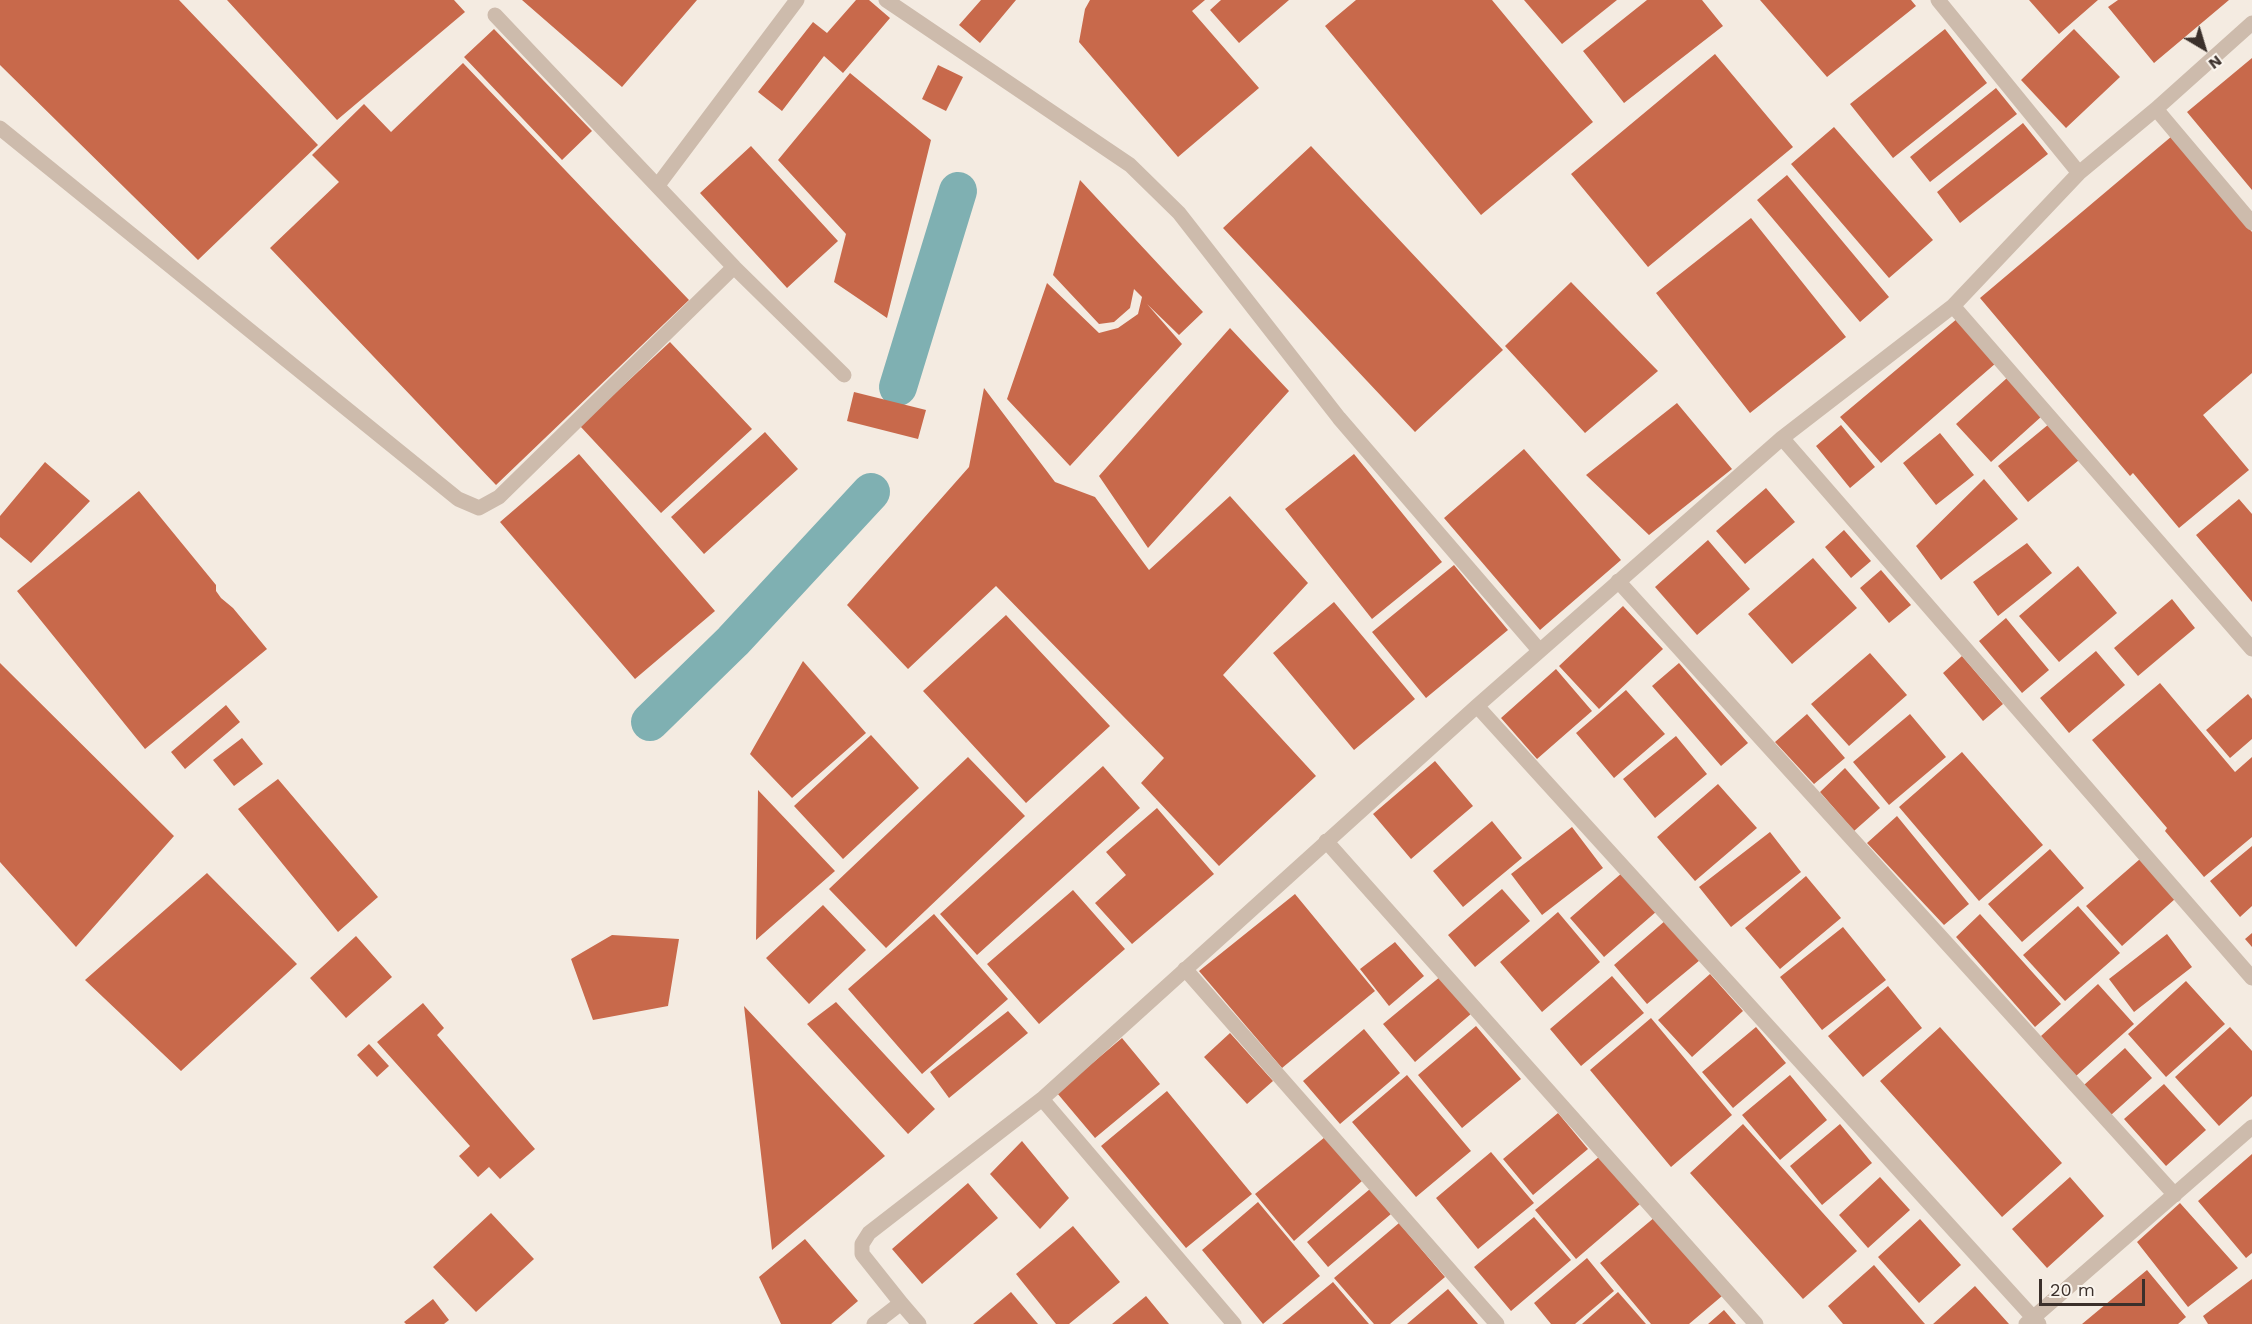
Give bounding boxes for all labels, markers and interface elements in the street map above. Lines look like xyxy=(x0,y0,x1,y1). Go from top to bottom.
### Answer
north arrow xyxy=(2174,18,2234,78)
text: N xyxy=(2205,51,2226,74)
scale bar xyxy=(2042,1267,2148,1305)
text: 20 m xyxy=(2050,1279,2095,1300)

